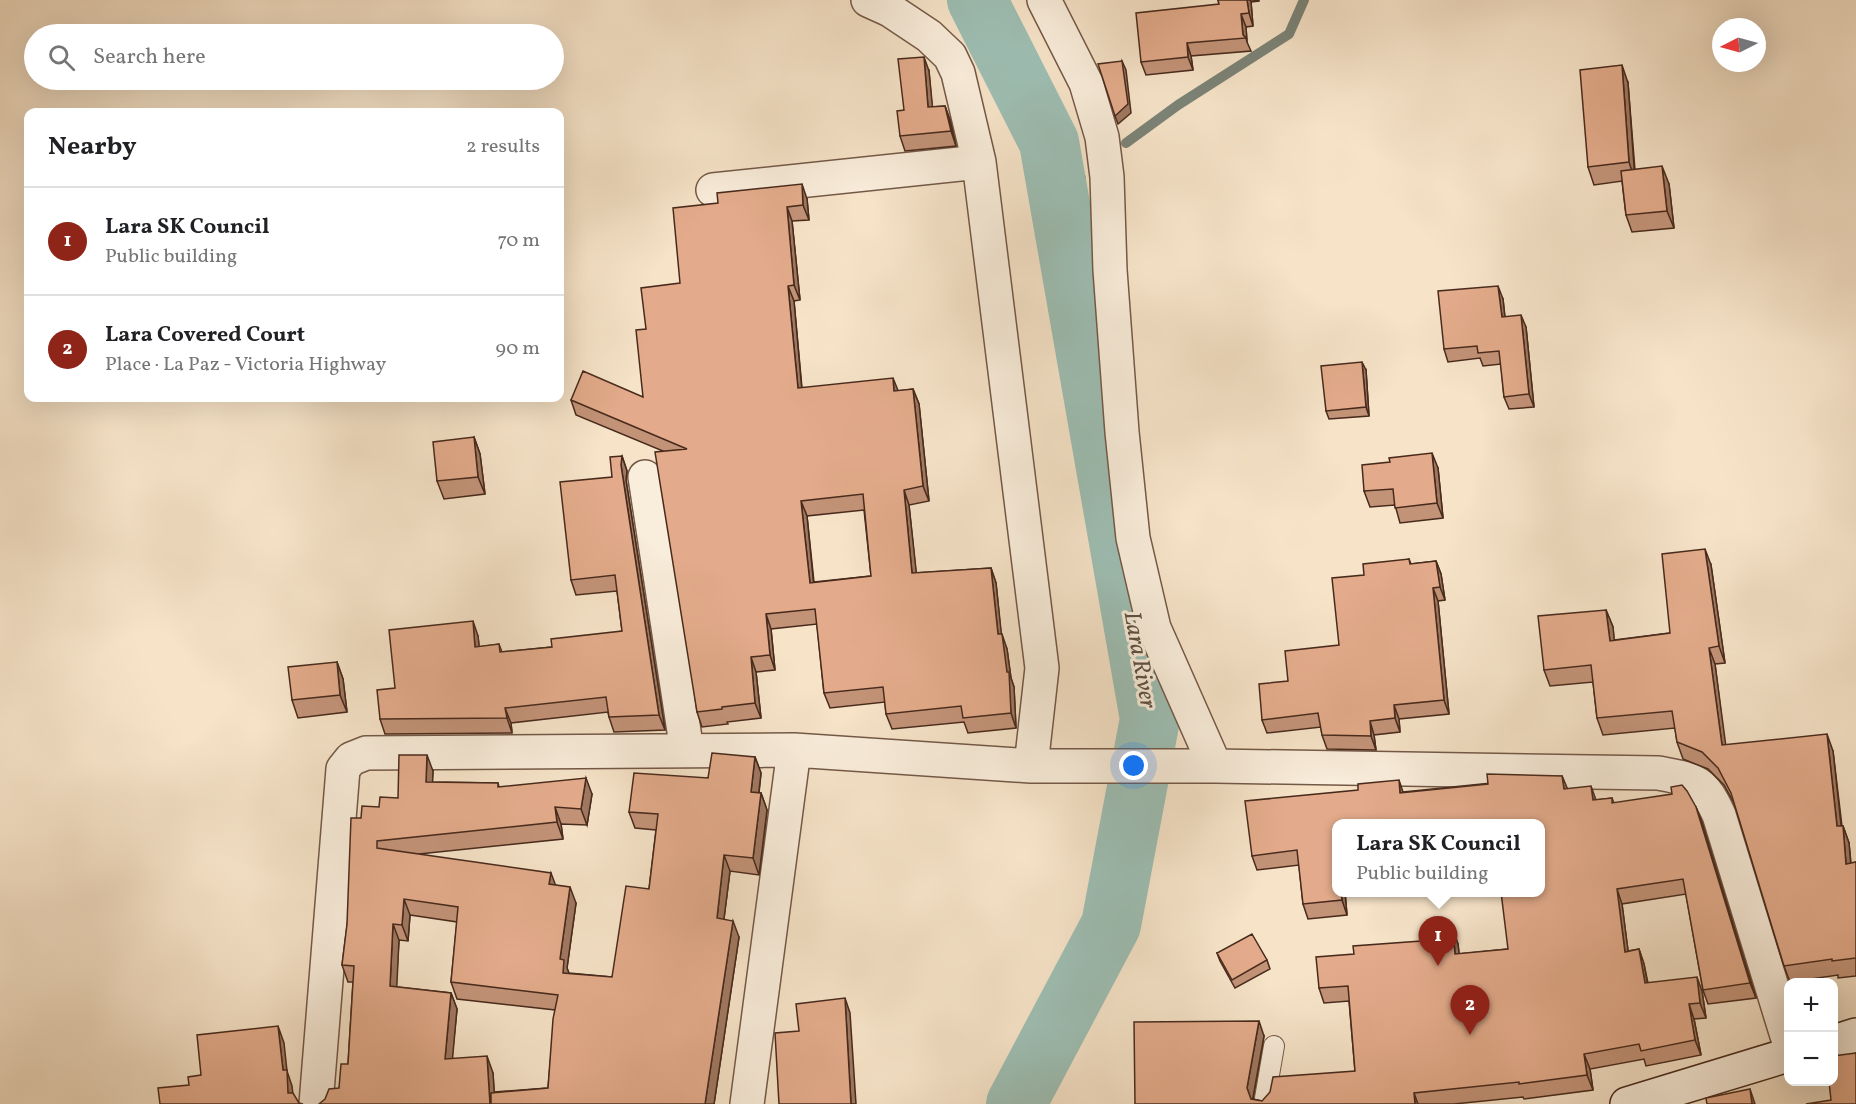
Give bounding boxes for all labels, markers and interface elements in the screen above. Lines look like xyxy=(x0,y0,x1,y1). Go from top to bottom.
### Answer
north arrow xyxy=(1712,18,1766,72)
search box xyxy=(24,24,564,90)
icon: search xyxy=(45,41,78,74)
text: Search here xyxy=(93,42,206,73)
text: Nearby xyxy=(48,129,137,165)
text: 2 results xyxy=(466,133,540,161)
text: Lara SK Council xyxy=(105,212,270,243)
text: 1 xyxy=(63,227,72,255)
text: 70 m xyxy=(497,227,540,255)
text: Public building xyxy=(105,243,237,271)
text: Lara Covered Court xyxy=(105,320,305,351)
text: 2 xyxy=(62,335,73,363)
text: 90 m xyxy=(496,335,540,363)
text: Place · La Paz - Victoria Highway xyxy=(105,351,386,379)
water label: Lara River xyxy=(1114,609,1164,712)
your location xyxy=(1119,751,1148,780)
popup xyxy=(1332,819,1545,897)
text: Lara SK Council xyxy=(1356,829,1521,860)
text: Public building xyxy=(1356,860,1489,888)
pin: 1 xyxy=(1418,916,1458,966)
map controls xyxy=(1784,978,1838,1086)
button: + xyxy=(1784,978,1838,1032)
pin: 2 xyxy=(1450,986,1490,1035)
button: − xyxy=(1784,1032,1838,1086)

